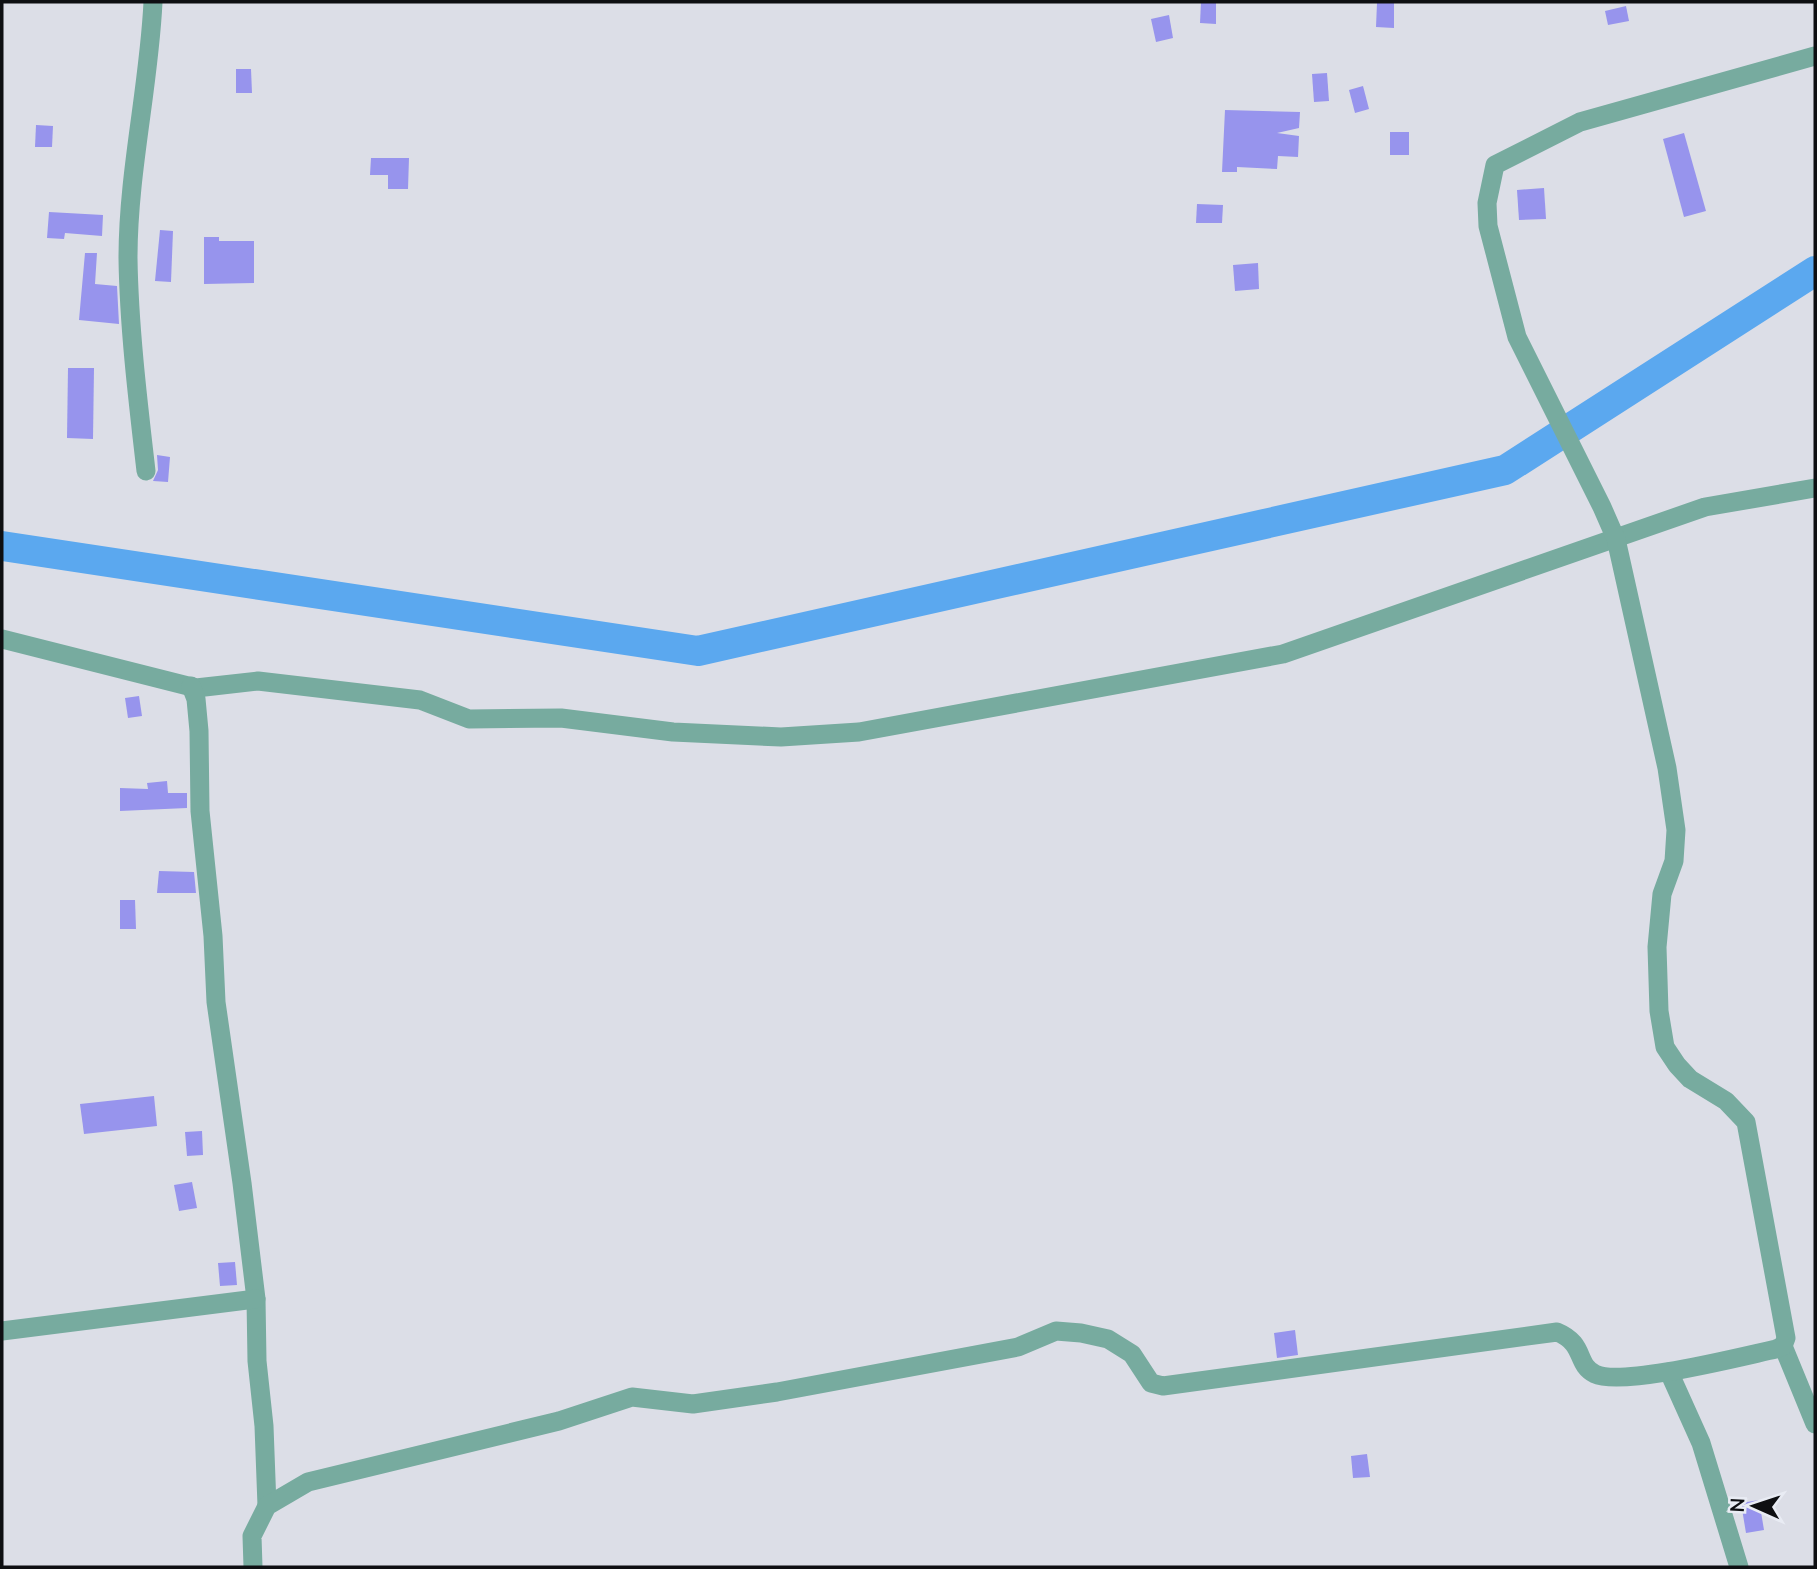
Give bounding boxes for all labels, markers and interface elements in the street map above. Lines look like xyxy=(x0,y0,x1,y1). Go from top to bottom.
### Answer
north arrow xyxy=(1719,1471,1789,1541)
text: N xyxy=(1725,1497,1748,1513)

